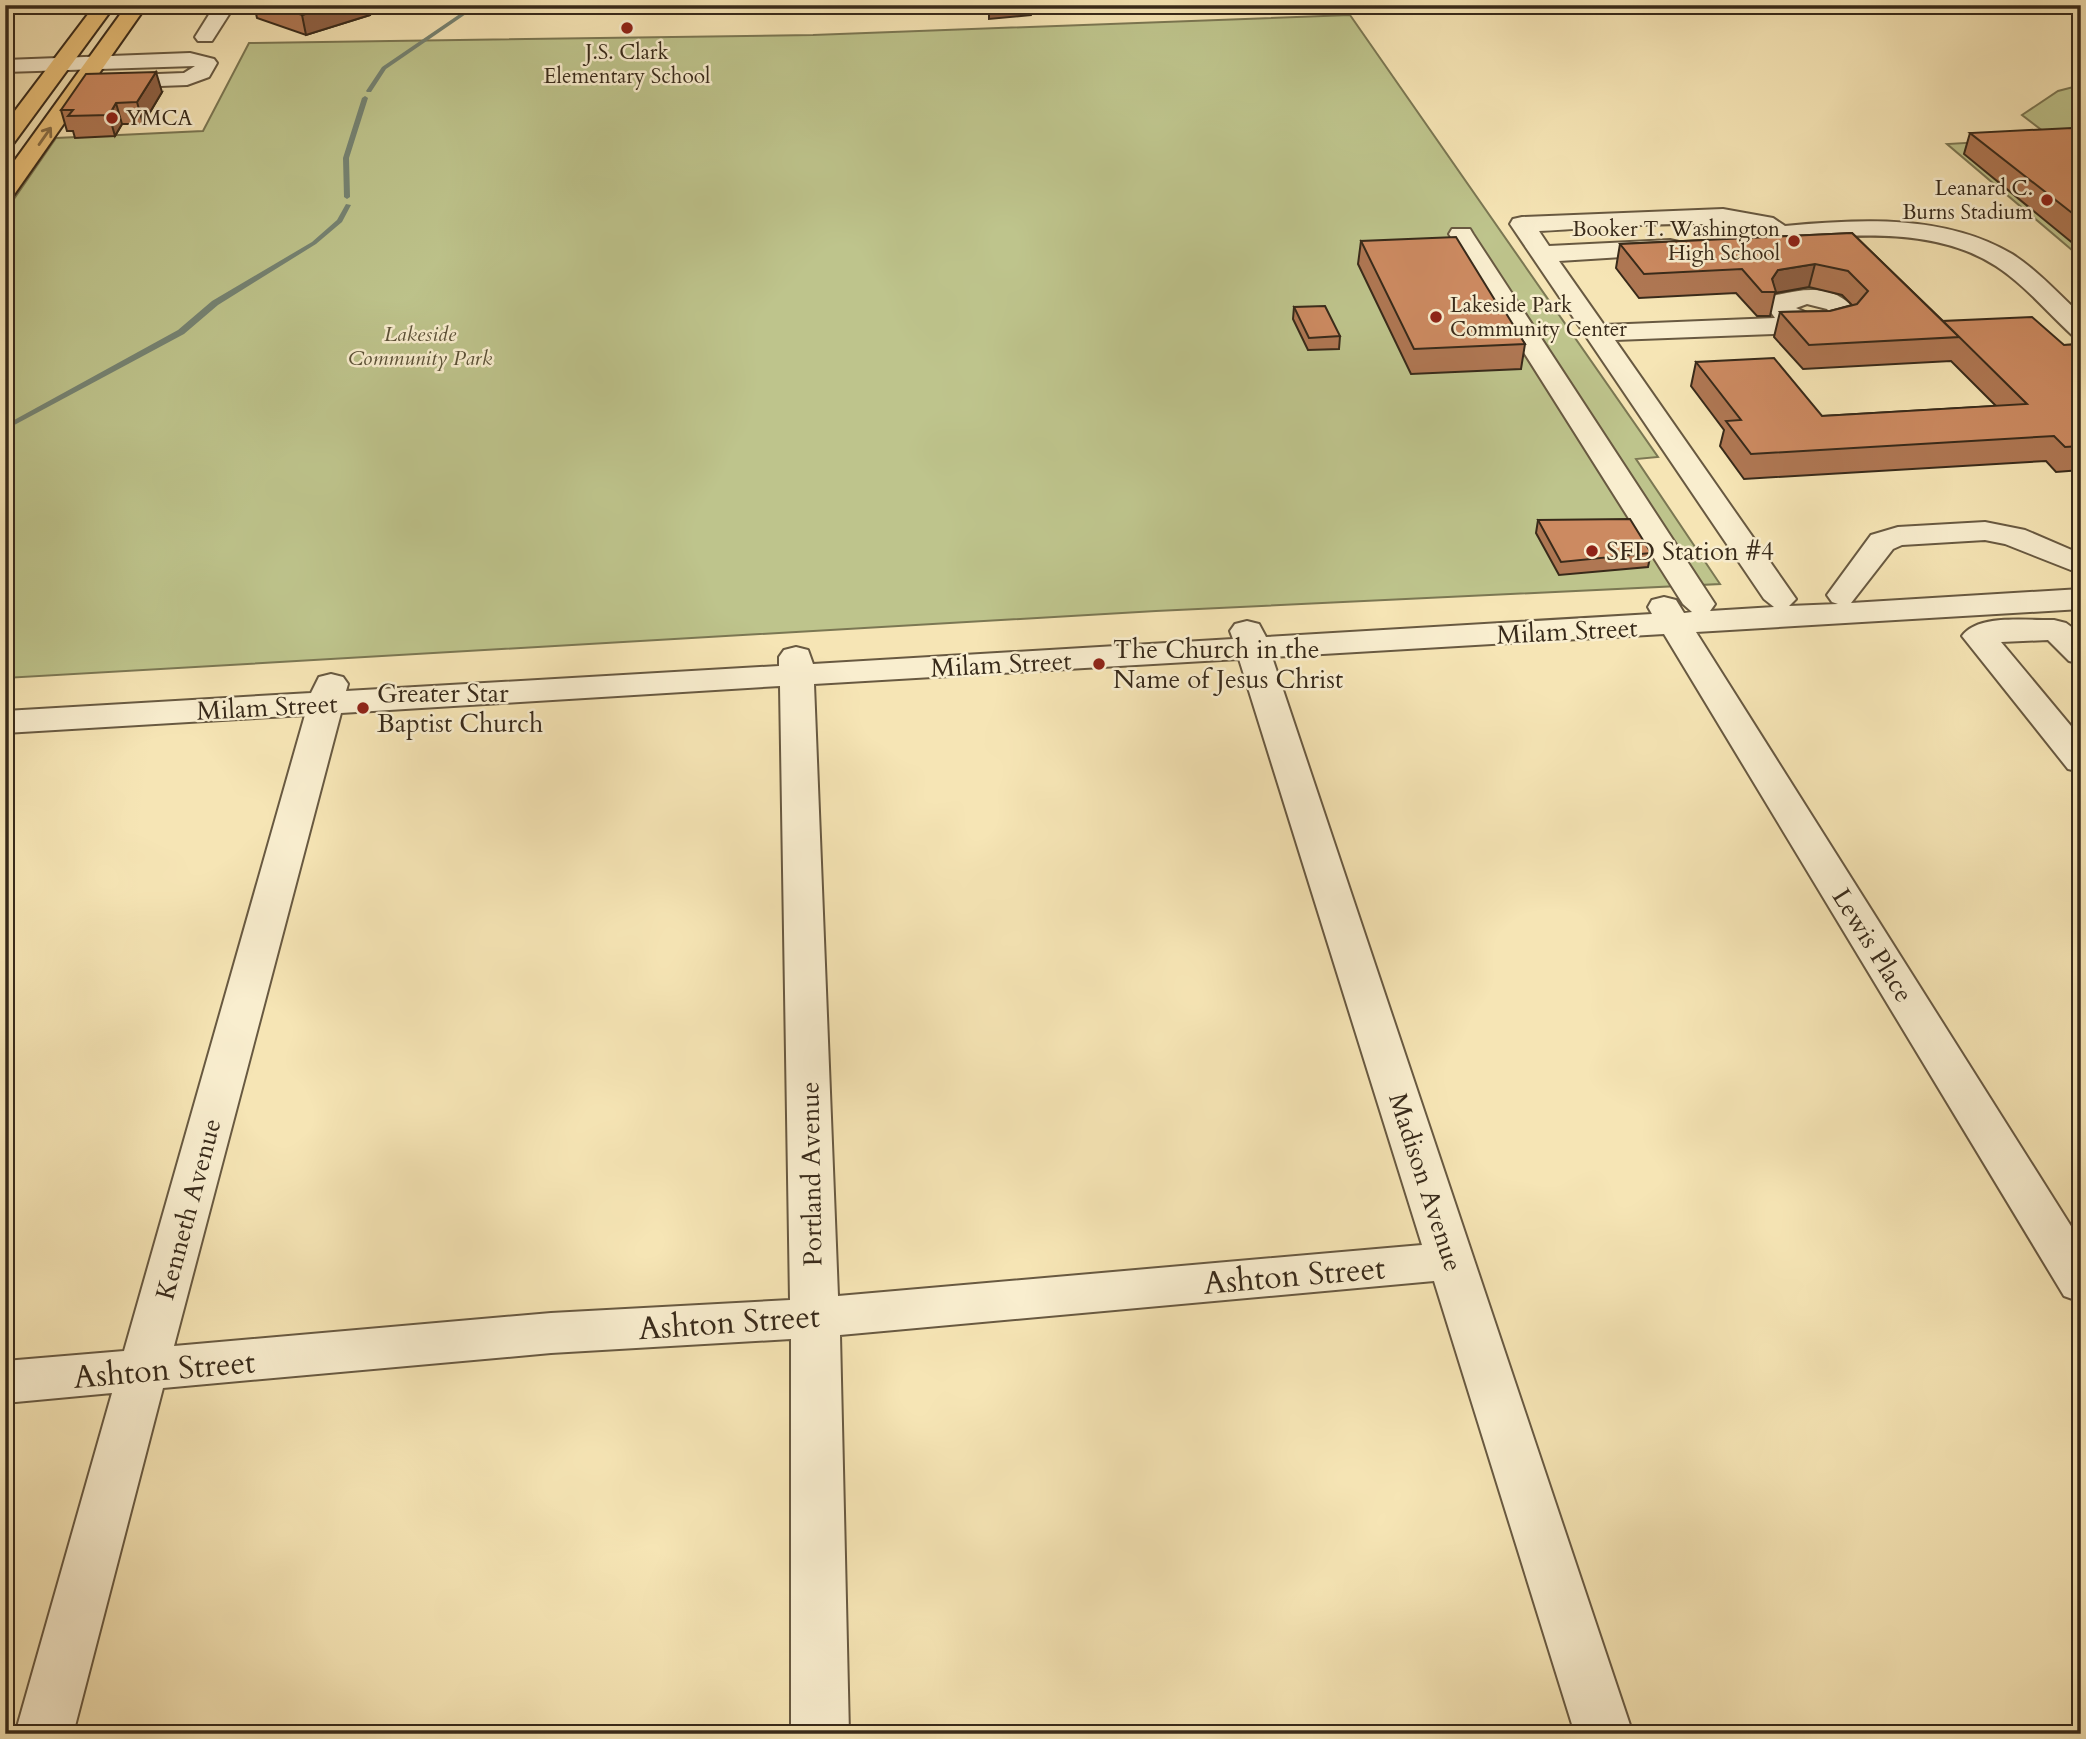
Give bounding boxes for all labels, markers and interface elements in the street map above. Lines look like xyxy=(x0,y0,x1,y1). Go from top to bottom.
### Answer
marker: J.S. Clark Elementary School xyxy=(619,20,635,36)
place label: J.S. Clark Elementary School xyxy=(544,38,710,91)
place label: YMCA xyxy=(126,104,192,133)
marker: YMCA xyxy=(104,110,120,126)
one-way arrow xyxy=(38,127,52,146)
place label: Leanard C. Burns Stadium xyxy=(1902,174,2033,227)
marker: Leanard C. Burns Stadium xyxy=(2039,192,2055,208)
place label: Booker T. Washington High School xyxy=(1572,215,1780,268)
marker: Booker T. Washington High School xyxy=(1786,233,1802,249)
place label: Lakeside Park Community Center xyxy=(1450,291,1627,344)
marker: Lakeside Park Community Center xyxy=(1428,309,1444,325)
park label: Lakeside Community Park xyxy=(348,320,493,373)
place label: SFD Station #4 xyxy=(1606,534,1774,569)
marker: SFD Station #4 xyxy=(1584,543,1600,559)
street label: Milam Street xyxy=(1496,610,1638,653)
place label: The Church in the Name of Jesus Christ xyxy=(1113,632,1343,697)
street label: Milam Street xyxy=(930,643,1072,686)
marker: The Church in the Name of Jesus Christ xyxy=(1091,656,1107,672)
place label: Greater Star Baptist Church xyxy=(377,676,543,741)
street label: Milam Street xyxy=(196,686,338,729)
marker: Greater Star Baptist Church xyxy=(355,700,371,716)
street label: Lewis Place xyxy=(1824,882,1921,1009)
street label: Portland Avenue xyxy=(792,1081,831,1267)
street label: Madison Avenue xyxy=(1380,1088,1471,1276)
street label: Kenneth Avenue xyxy=(147,1115,229,1304)
street label: Ashton Street xyxy=(1201,1246,1387,1306)
street label: Ashton Street xyxy=(637,1295,821,1351)
street label: Ashton Street xyxy=(71,1340,257,1400)

